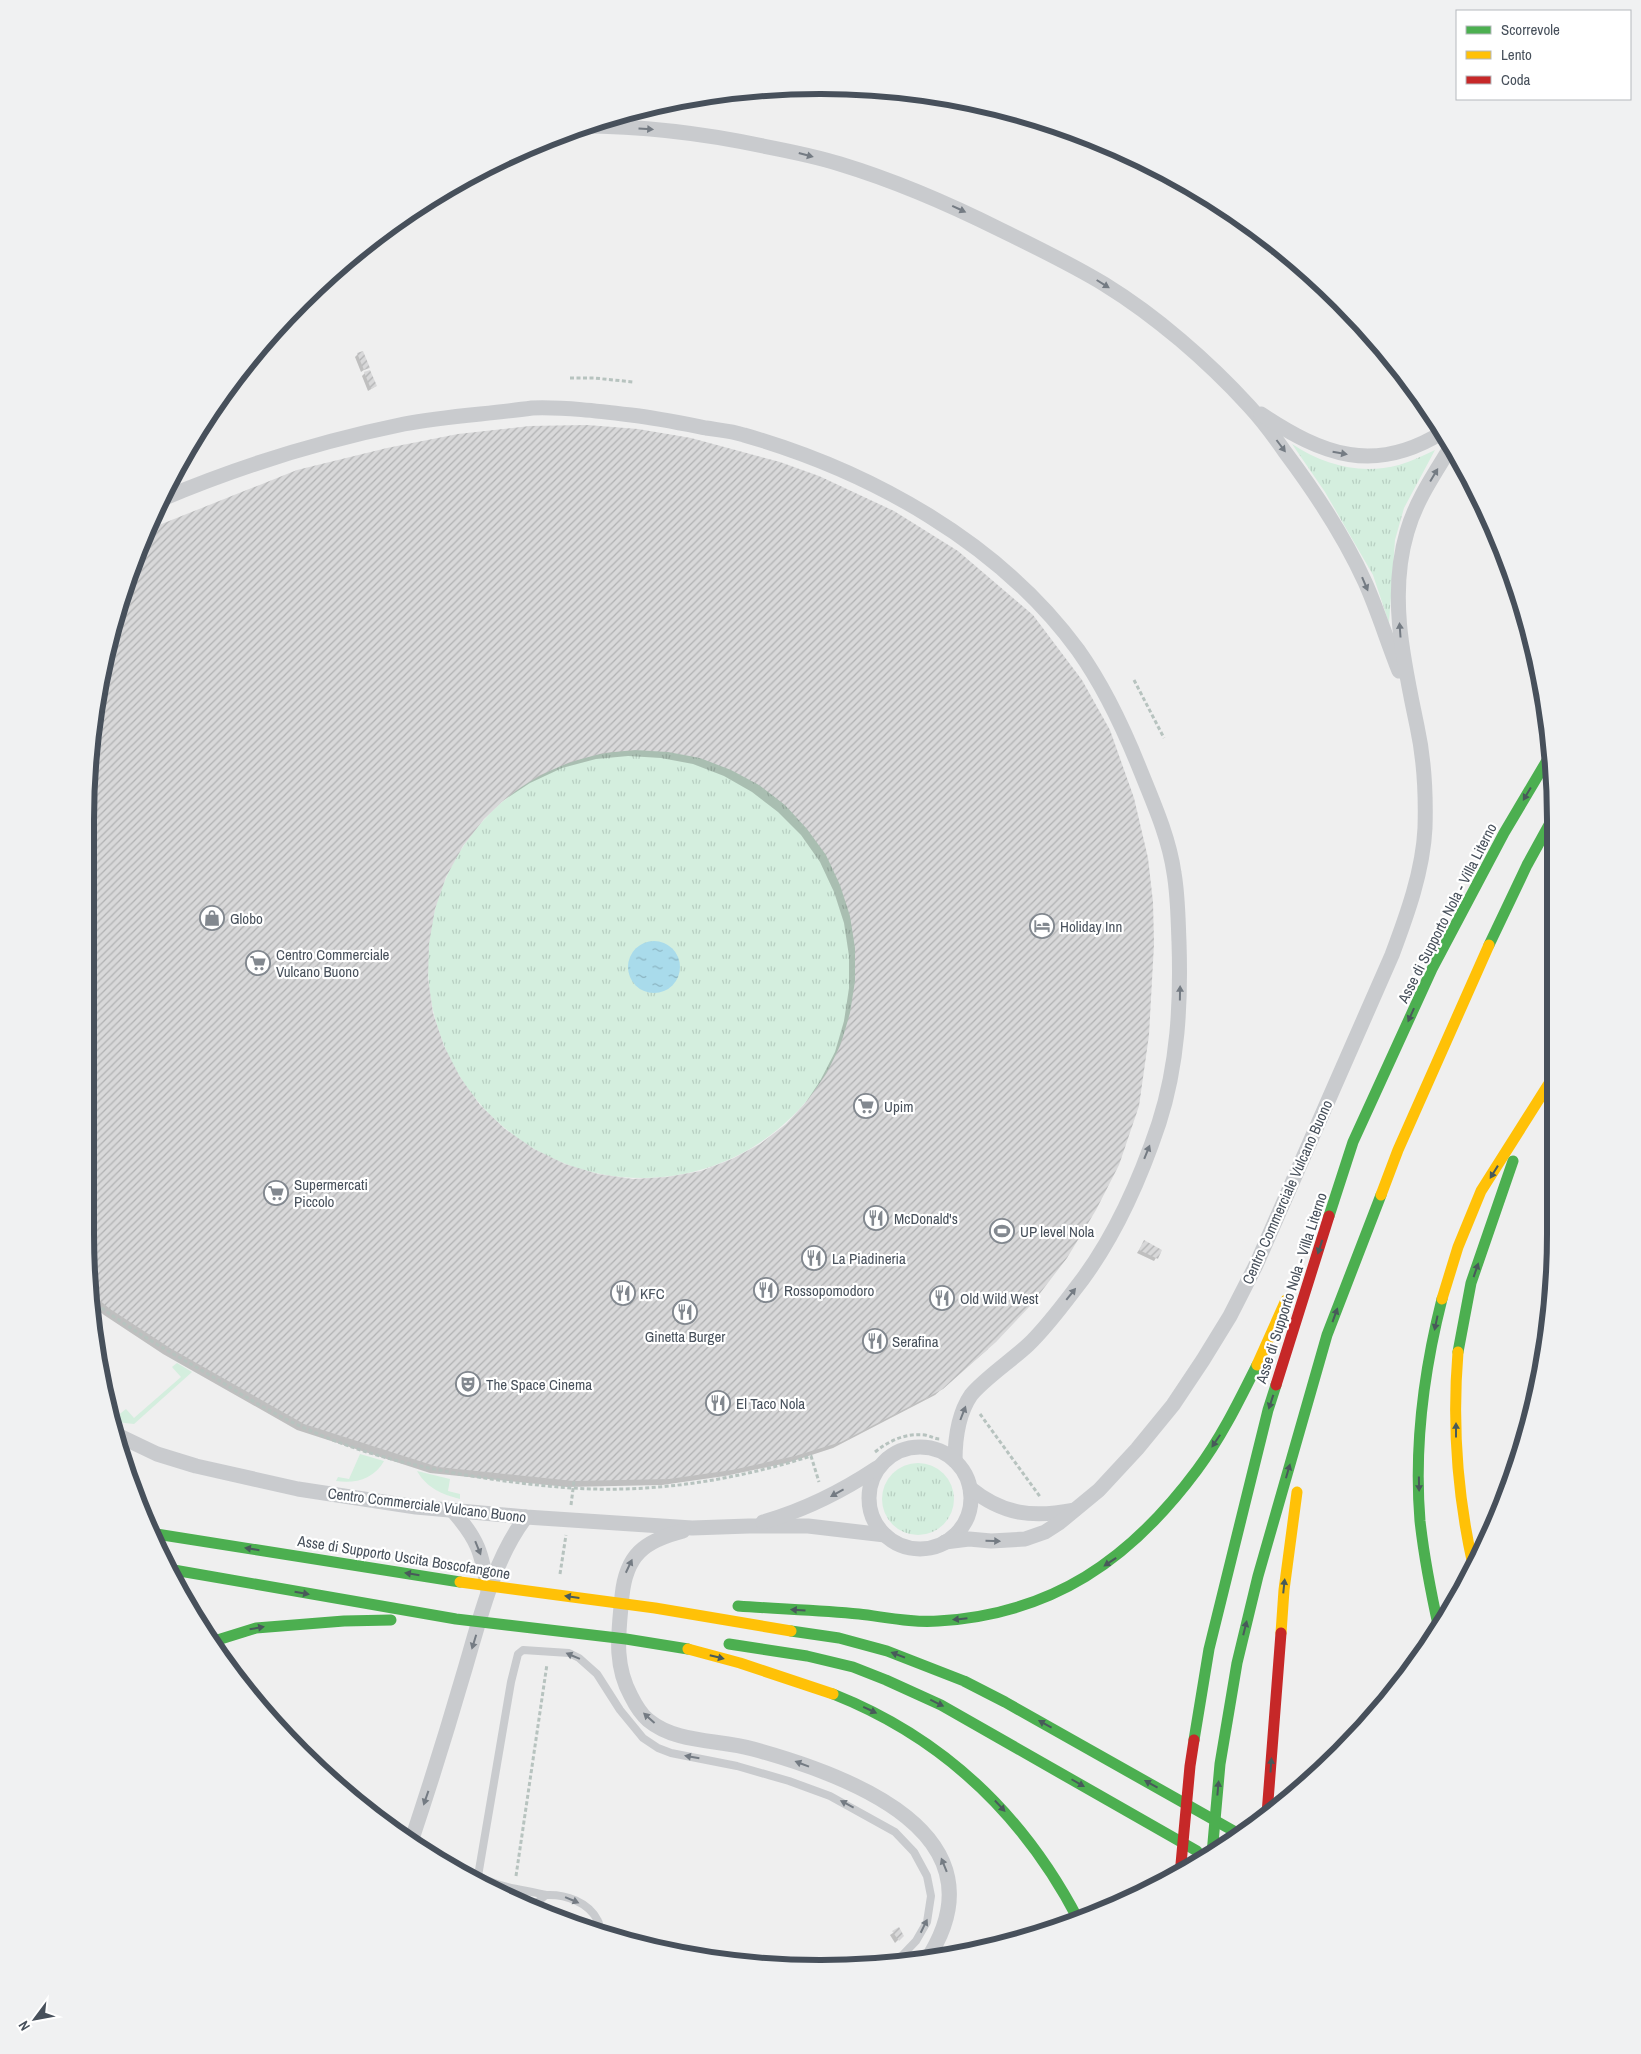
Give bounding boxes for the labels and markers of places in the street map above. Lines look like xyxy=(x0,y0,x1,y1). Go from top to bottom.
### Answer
shop icon: Globo xyxy=(199,905,225,931)
place label: Globo xyxy=(230,908,263,929)
hotel icon: Holiday Inn xyxy=(1029,913,1055,939)
place label: Holiday Inn xyxy=(1060,916,1122,937)
place label: Centro Commerciale Vulcano Buono xyxy=(276,944,390,982)
supermarket icon: Centro Commerciale Vulcano Buono xyxy=(245,950,271,976)
supermarket icon: Upim xyxy=(853,1093,879,1119)
place label: Upim xyxy=(884,1096,913,1117)
place label: Supermercati Piccolo xyxy=(294,1174,368,1212)
supermarket icon: Supermercati Piccolo xyxy=(263,1180,289,1206)
restaurant icon: McDonald's xyxy=(863,1205,889,1231)
place label: McDonald's xyxy=(894,1208,958,1229)
sports icon: UP level Nola xyxy=(989,1218,1015,1244)
place label: UP level Nola xyxy=(1020,1221,1094,1242)
restaurant icon: La Piadineria xyxy=(801,1245,827,1271)
place label: La Piadineria xyxy=(832,1248,906,1269)
restaurant icon: Rossopomodoro xyxy=(753,1277,779,1303)
restaurant icon: KFC xyxy=(610,1280,636,1306)
place label: Rossopomodoro xyxy=(784,1280,874,1301)
place label: KFC xyxy=(640,1283,665,1304)
restaurant icon: Old Wild West xyxy=(929,1285,955,1311)
place label: Old Wild West xyxy=(960,1288,1039,1309)
restaurant icon: Ginetta Burger xyxy=(672,1299,698,1325)
place label: Ginetta Burger xyxy=(645,1326,725,1347)
restaurant icon: Serafina xyxy=(862,1328,888,1354)
place label: Serafina xyxy=(892,1331,939,1352)
theatre icon: The Space Cinema xyxy=(455,1371,481,1397)
place label: The Space Cinema xyxy=(486,1374,592,1395)
restaurant icon: El Taco Nola xyxy=(705,1390,731,1416)
place label: El Taco Nola xyxy=(736,1393,805,1414)

